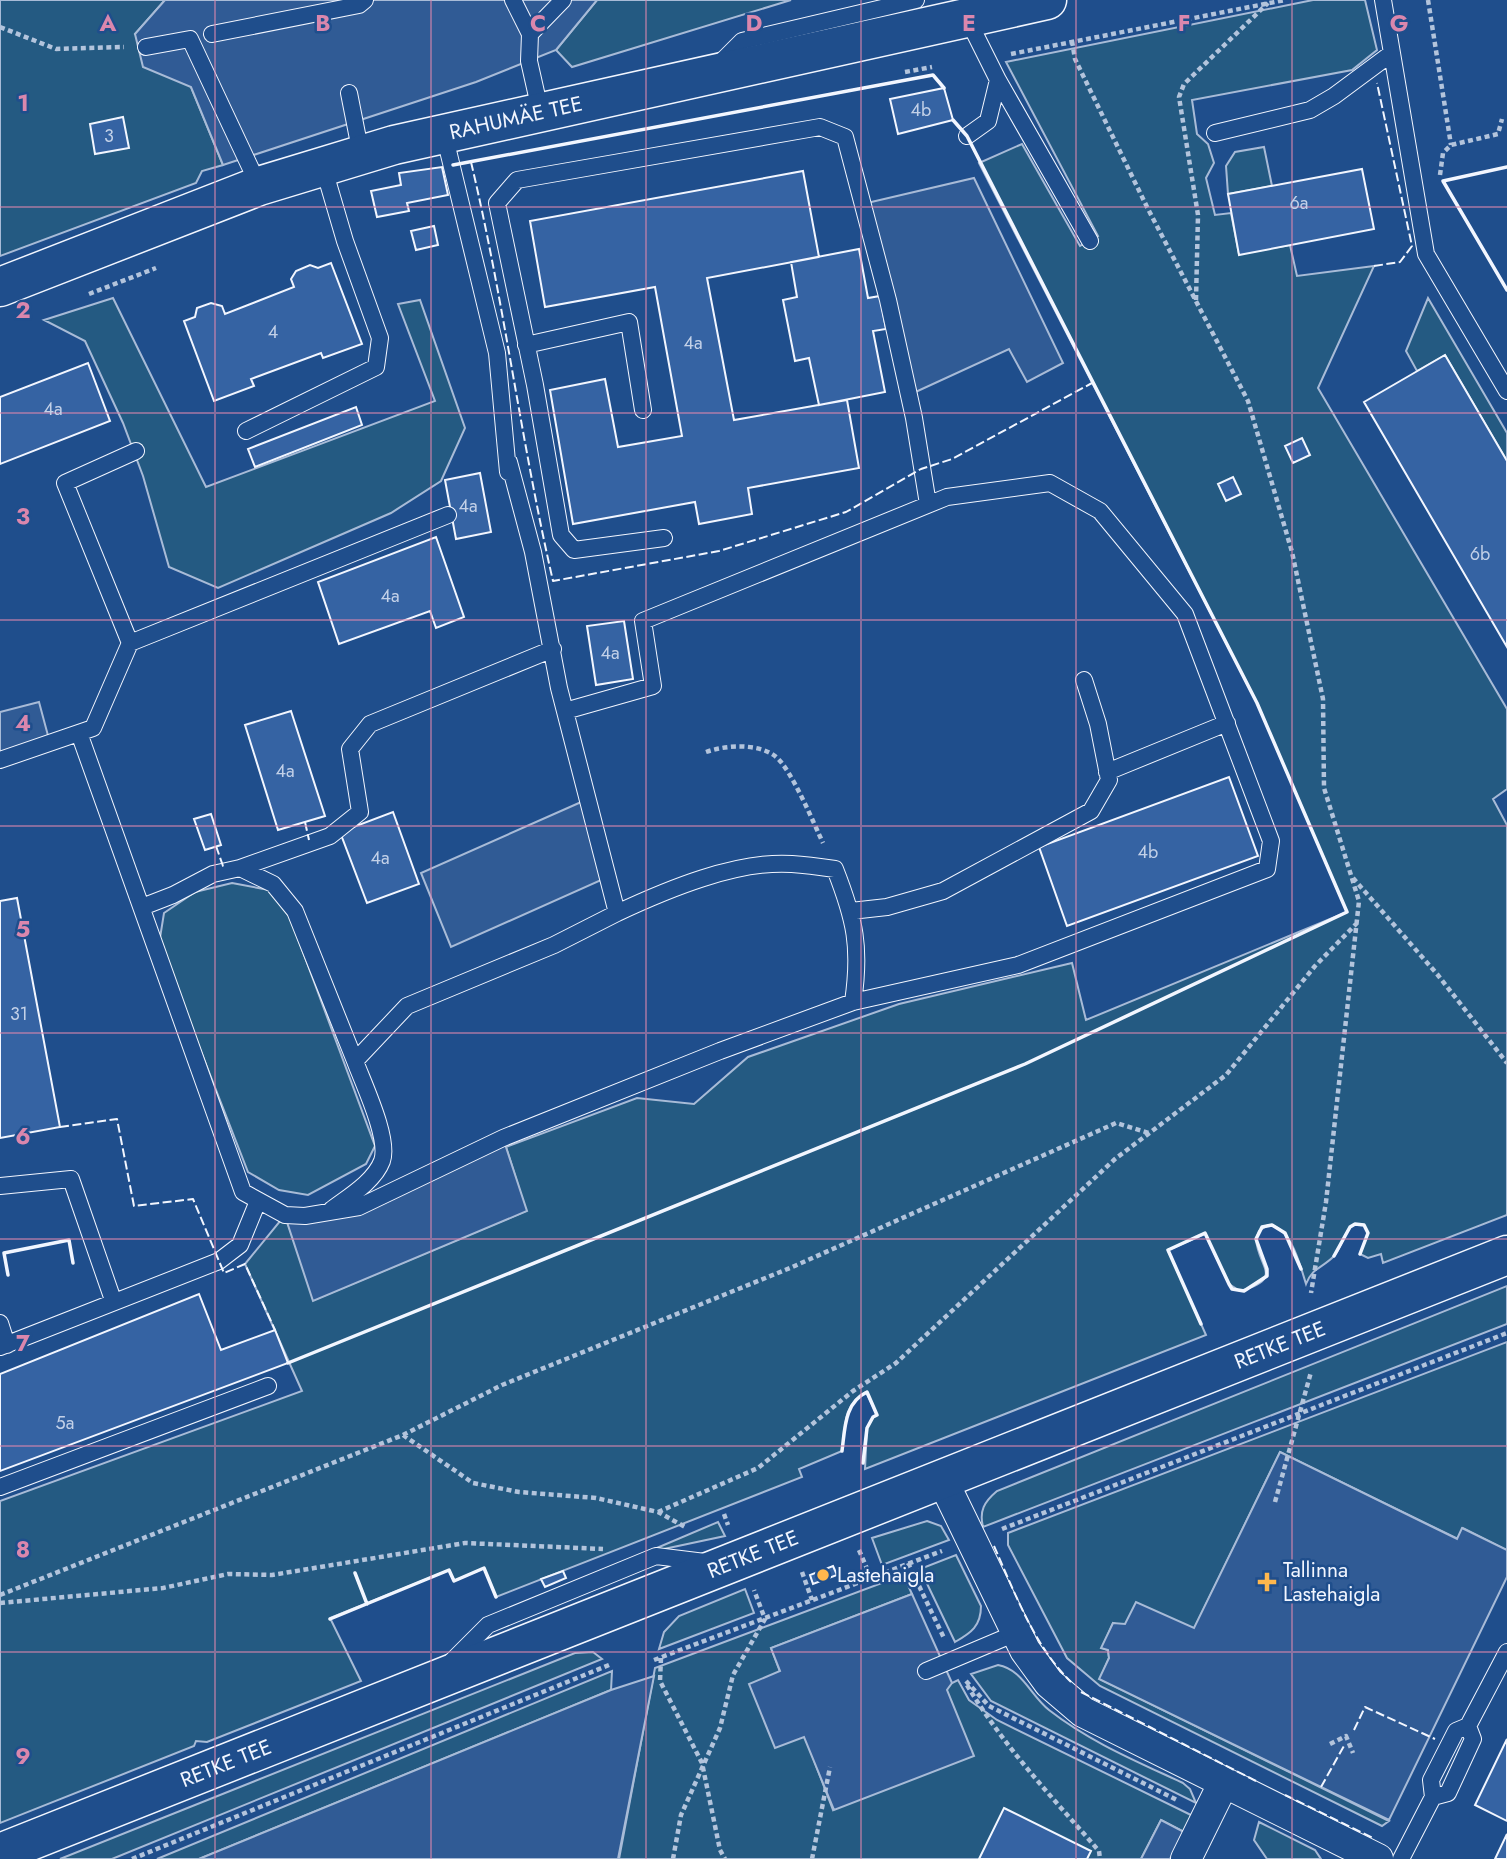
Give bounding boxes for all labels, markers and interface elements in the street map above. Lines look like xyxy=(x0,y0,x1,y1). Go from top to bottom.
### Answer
text: A xyxy=(99,6,117,40)
text: B xyxy=(315,6,331,40)
text: C xyxy=(530,6,546,40)
text: D xyxy=(746,6,763,40)
text: E xyxy=(962,6,976,40)
text: F xyxy=(1178,6,1190,40)
text: G xyxy=(1390,6,1408,40)
text: 1 xyxy=(17,86,29,120)
street label: RAHUMÄE TEE xyxy=(447,89,585,147)
house number: 4b xyxy=(911,97,931,123)
house number: 3 xyxy=(104,123,114,149)
house number: 6a xyxy=(1289,190,1309,216)
text: 2 xyxy=(15,293,31,327)
house number: 4 xyxy=(268,319,278,345)
house number: 4a xyxy=(683,330,703,356)
house number: 4a xyxy=(43,396,63,422)
house number: 4a xyxy=(458,493,478,519)
text: 3 xyxy=(16,499,30,533)
house number: 6b xyxy=(1470,541,1490,567)
house number: 4a xyxy=(380,583,400,609)
house number: 4a xyxy=(600,640,620,666)
text: 4 xyxy=(15,706,31,740)
house number: 4a xyxy=(275,758,295,784)
house number: 4b xyxy=(1138,839,1158,865)
house number: 4a xyxy=(370,845,390,871)
text: 5 xyxy=(16,912,30,946)
house number: 31 xyxy=(10,1001,28,1027)
text: 6 xyxy=(15,1119,31,1153)
street label: RETKE TEE xyxy=(1230,1314,1330,1377)
text: 7 xyxy=(16,1326,30,1360)
house number: 5a xyxy=(56,1410,74,1436)
street label: RETKE TEE xyxy=(703,1523,803,1586)
text: 8 xyxy=(16,1532,30,1566)
place label: Tallinna Lastehaigla xyxy=(1283,1555,1380,1609)
place label: Lastehaigla xyxy=(837,1560,934,1590)
marker: Lastehaigla xyxy=(815,1567,831,1583)
marker: Tallinna Lastehaigla xyxy=(1257,1572,1277,1592)
street label: RETKE TEE xyxy=(176,1732,276,1795)
text: 9 xyxy=(15,1739,31,1773)

